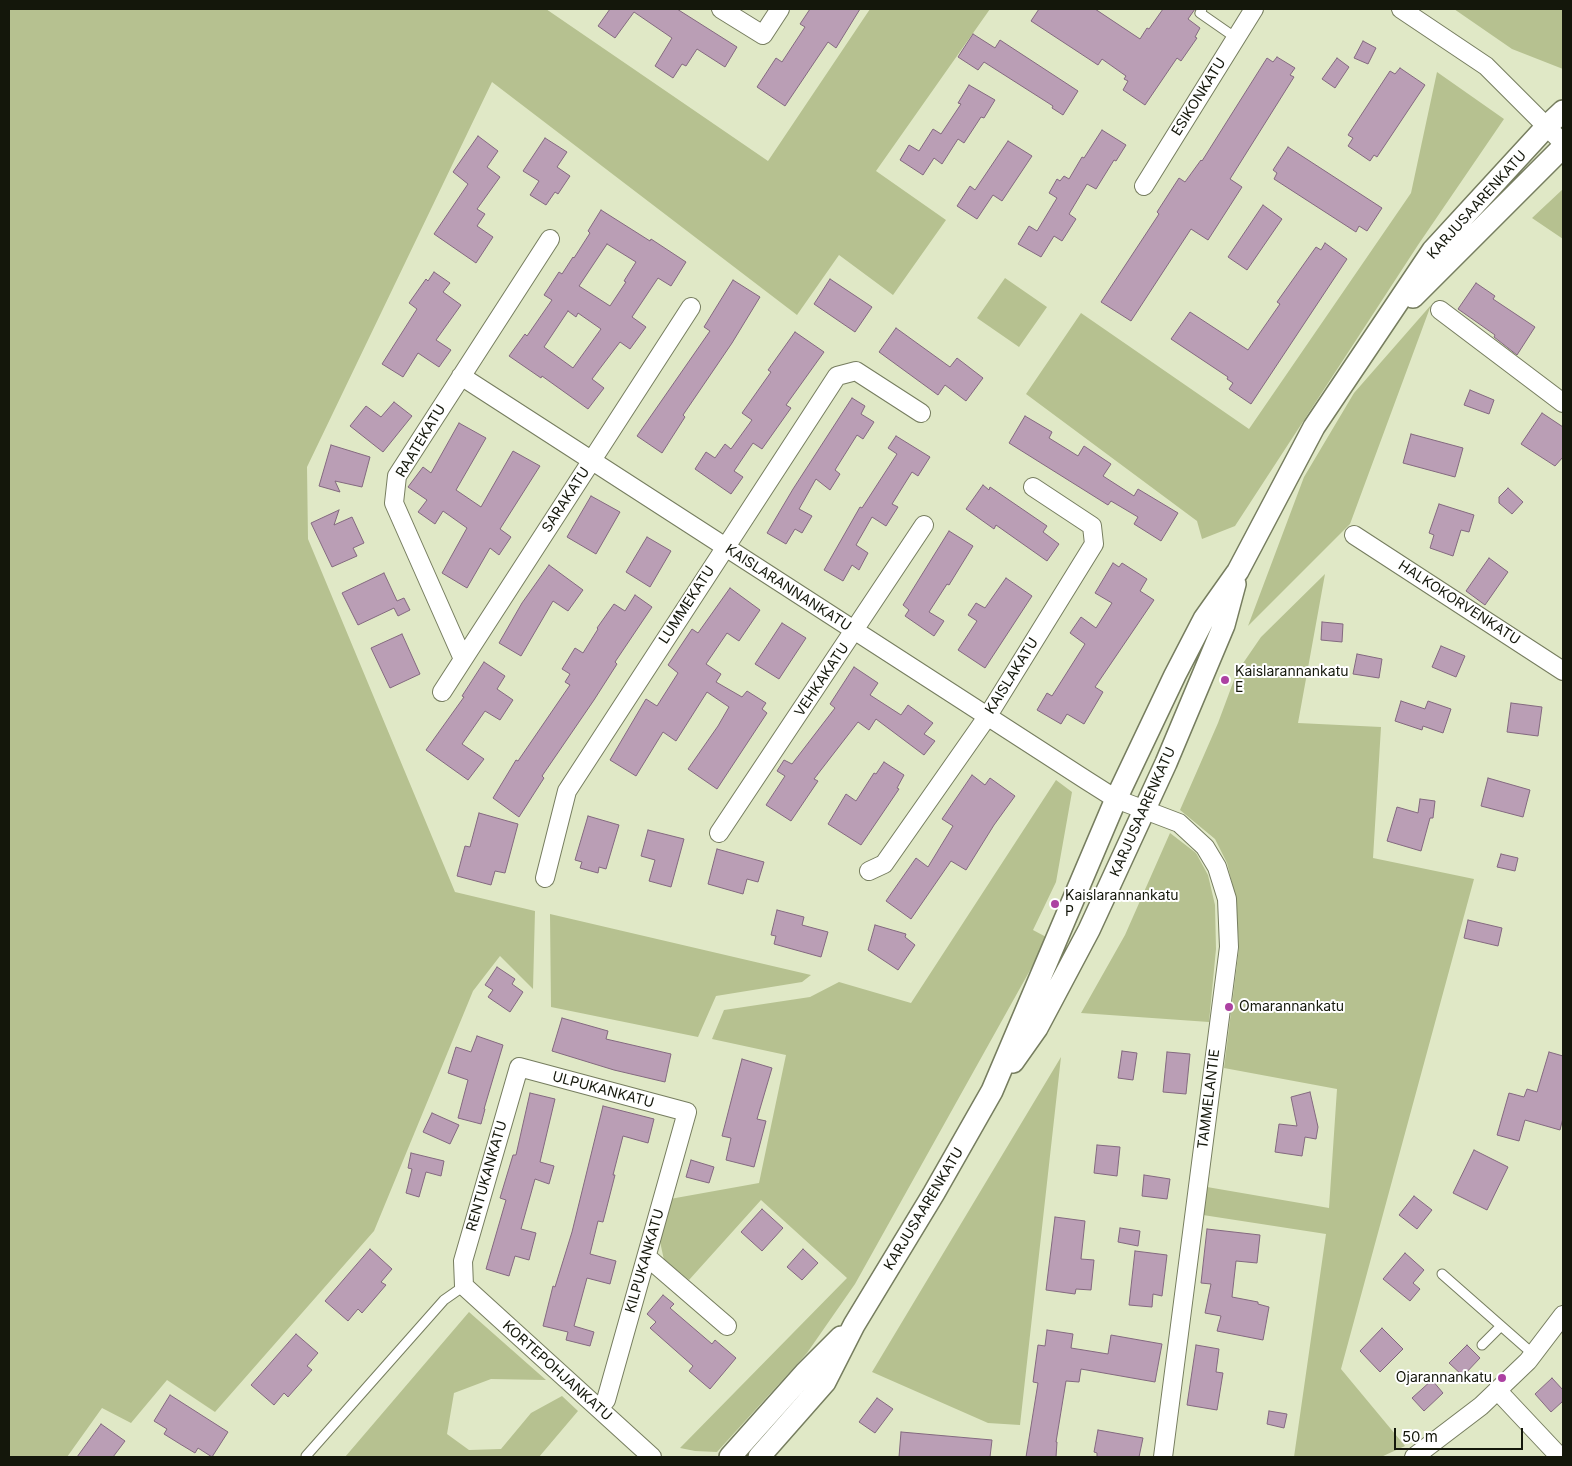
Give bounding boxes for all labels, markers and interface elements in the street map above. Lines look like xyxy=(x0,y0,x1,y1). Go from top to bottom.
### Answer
street label: ESIKONKATU xyxy=(1168,55,1230,139)
street label: KARJUSAARENKATU xyxy=(1424,147,1530,263)
street label: RAATEKATU xyxy=(393,401,449,481)
street label: SARAKATU xyxy=(539,464,593,536)
street label: KAISLARANNANKATU xyxy=(722,541,854,635)
street label: HALKOKORVENKATU xyxy=(1395,557,1523,649)
street label: LUMMEKATU xyxy=(656,563,718,647)
street label: KAISLAKATU xyxy=(982,635,1042,717)
street label: VEHKAKATU xyxy=(791,640,853,720)
place label: Kaislarannankatu E xyxy=(1235,664,1349,696)
marker: Kaislarannankatu E xyxy=(1219,674,1231,686)
street label: KARJUSAARENKATU xyxy=(1107,745,1179,879)
place label: Kaislarannankatu P xyxy=(1065,888,1179,920)
marker: Kaislarannankatu P xyxy=(1049,898,1061,910)
place label: Omarannankatu xyxy=(1239,999,1344,1015)
marker: Omarannankatu xyxy=(1223,1001,1235,1013)
street label: TAMMELANTIE xyxy=(1195,1048,1223,1150)
street label: ULPUKANKATU xyxy=(550,1068,656,1112)
street label: RENTUKANKATU xyxy=(463,1119,511,1233)
street label: KARJUSAARENKATU xyxy=(881,1145,967,1273)
street label: KILPUKANKATU xyxy=(622,1207,668,1315)
street label: KORTEPOHJANKATU xyxy=(499,1317,615,1425)
place label: Ojarannankatu xyxy=(1396,1370,1492,1386)
marker: Ojarannankatu xyxy=(1496,1372,1508,1384)
scale bar xyxy=(1397,1418,1526,1450)
text: 50 m xyxy=(1402,1427,1438,1446)

